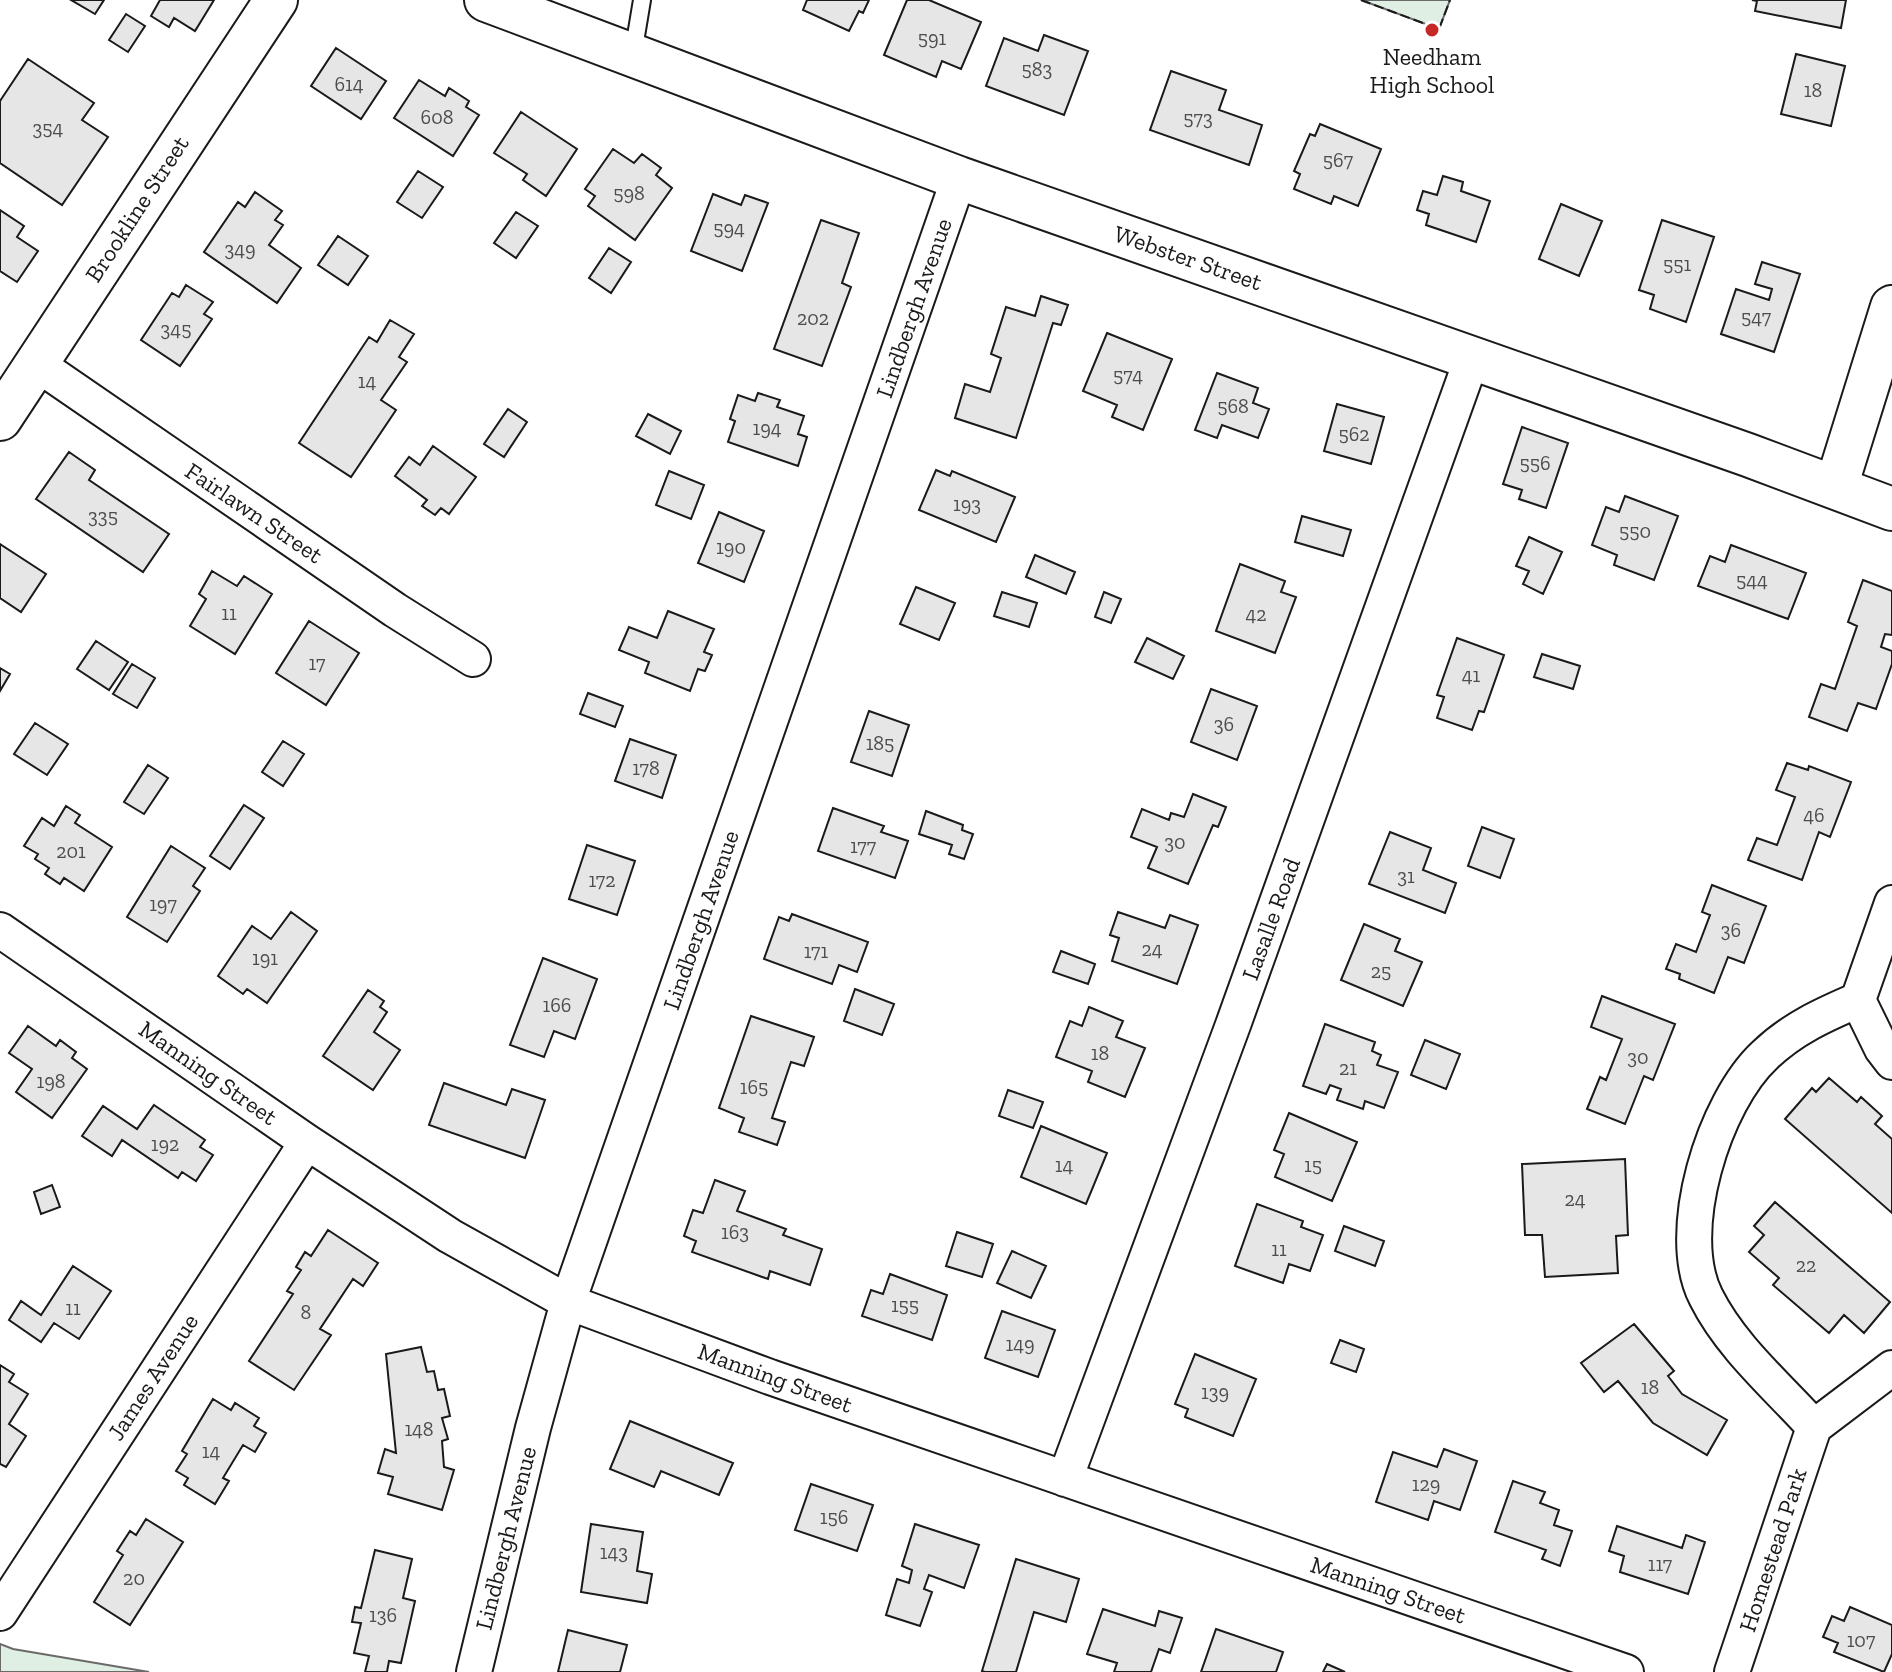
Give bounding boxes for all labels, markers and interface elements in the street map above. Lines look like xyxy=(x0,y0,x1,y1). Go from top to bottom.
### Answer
marker: Needham High School xyxy=(1423,21,1441,39)
house number: 591 xyxy=(918,26,947,50)
place label: Needham High School xyxy=(1370,42,1494,99)
house number: 583 xyxy=(1022,57,1052,81)
house number: 614 xyxy=(334,72,364,96)
house number: 18 xyxy=(1804,78,1822,102)
house number: 608 xyxy=(421,105,453,129)
house number: 573 xyxy=(1183,106,1213,130)
house number: 354 xyxy=(33,116,64,140)
street label: Brookline Street xyxy=(79,130,195,287)
house number: 567 xyxy=(1323,148,1354,172)
house number: 598 xyxy=(613,181,645,205)
street label: Lindbergh Avenue xyxy=(869,214,958,401)
house number: 594 xyxy=(713,216,745,240)
street label: Webster Street xyxy=(1110,219,1266,296)
house number: 349 xyxy=(224,237,256,261)
house number: 551 xyxy=(1663,252,1691,276)
house number: 547 xyxy=(1741,305,1772,329)
house number: 202 xyxy=(797,306,829,330)
house number: 345 xyxy=(161,317,191,341)
house number: 574 xyxy=(1113,363,1143,387)
house number: 14 xyxy=(358,369,376,393)
house number: 568 xyxy=(1217,394,1249,418)
house number: 194 xyxy=(752,416,782,440)
house number: 562 xyxy=(1338,422,1370,446)
house number: 556 xyxy=(1519,451,1551,475)
street label: Fairlawn Street xyxy=(180,456,329,569)
house number: 193 xyxy=(953,492,981,516)
house number: 335 xyxy=(88,504,118,528)
house number: 550 xyxy=(1619,519,1651,543)
house number: 190 xyxy=(716,535,746,559)
house number: 544 xyxy=(1736,568,1768,592)
house number: 11 xyxy=(221,601,237,625)
house number: 42 xyxy=(1245,602,1267,626)
house number: 17 xyxy=(309,651,326,675)
house number: 41 xyxy=(1462,663,1481,687)
house number: 36 xyxy=(1214,712,1234,736)
house number: 185 xyxy=(866,731,894,755)
house number: 178 xyxy=(632,756,660,780)
house number: 46 xyxy=(1803,803,1825,827)
street label: Lindbergh Avenue xyxy=(656,826,745,1013)
house number: 30 xyxy=(1164,830,1186,854)
house number: 177 xyxy=(850,834,877,858)
house number: 201 xyxy=(56,839,86,863)
street label: Lasalle Road xyxy=(1235,854,1306,984)
house number: 31 xyxy=(1397,864,1415,888)
house number: 172 xyxy=(588,868,616,892)
house number: 197 xyxy=(149,892,177,916)
house number: 36 xyxy=(1721,918,1741,942)
house number: 24 xyxy=(1141,937,1163,961)
house number: 171 xyxy=(804,939,829,963)
house number: 191 xyxy=(252,946,278,970)
house number: 25 xyxy=(1371,959,1391,983)
house number: 166 xyxy=(543,993,571,1017)
street label: Manning Street xyxy=(133,1014,283,1131)
house number: 18 xyxy=(1091,1041,1109,1065)
house number: 30 xyxy=(1627,1045,1649,1069)
house number: 21 xyxy=(1339,1056,1357,1080)
house number: 198 xyxy=(36,1069,66,1093)
house number: 165 xyxy=(740,1075,768,1099)
house number: 192 xyxy=(151,1132,179,1156)
house number: 14 xyxy=(1055,1153,1073,1177)
house number: 15 xyxy=(1304,1153,1322,1177)
house number: 24 xyxy=(1564,1187,1586,1211)
house number: 163 xyxy=(721,1220,749,1244)
house number: 11 xyxy=(1271,1237,1287,1261)
house number: 22 xyxy=(1796,1253,1816,1277)
house number: 155 xyxy=(891,1293,919,1317)
house number: 11 xyxy=(65,1296,81,1320)
house number: 8 xyxy=(301,1300,311,1324)
street label: James Avenue xyxy=(101,1308,204,1445)
house number: 149 xyxy=(1005,1332,1035,1356)
street label: Manning Street xyxy=(694,1336,856,1419)
house number: 18 xyxy=(1641,1375,1659,1399)
house number: 139 xyxy=(1201,1380,1229,1404)
house number: 148 xyxy=(404,1417,434,1441)
house number: 14 xyxy=(202,1439,220,1463)
street label: Lindbergh Avenue xyxy=(469,1443,542,1633)
street label: Homestead Park xyxy=(1732,1464,1813,1635)
house number: 129 xyxy=(1412,1472,1440,1496)
house number: 156 xyxy=(820,1505,848,1529)
house number: 143 xyxy=(600,1540,628,1564)
street label: Manning Street xyxy=(1307,1549,1470,1630)
house number: 117 xyxy=(1648,1552,1673,1576)
house number: 20 xyxy=(123,1566,145,1590)
house number: 136 xyxy=(369,1603,397,1627)
house number: 107 xyxy=(1847,1628,1876,1652)

